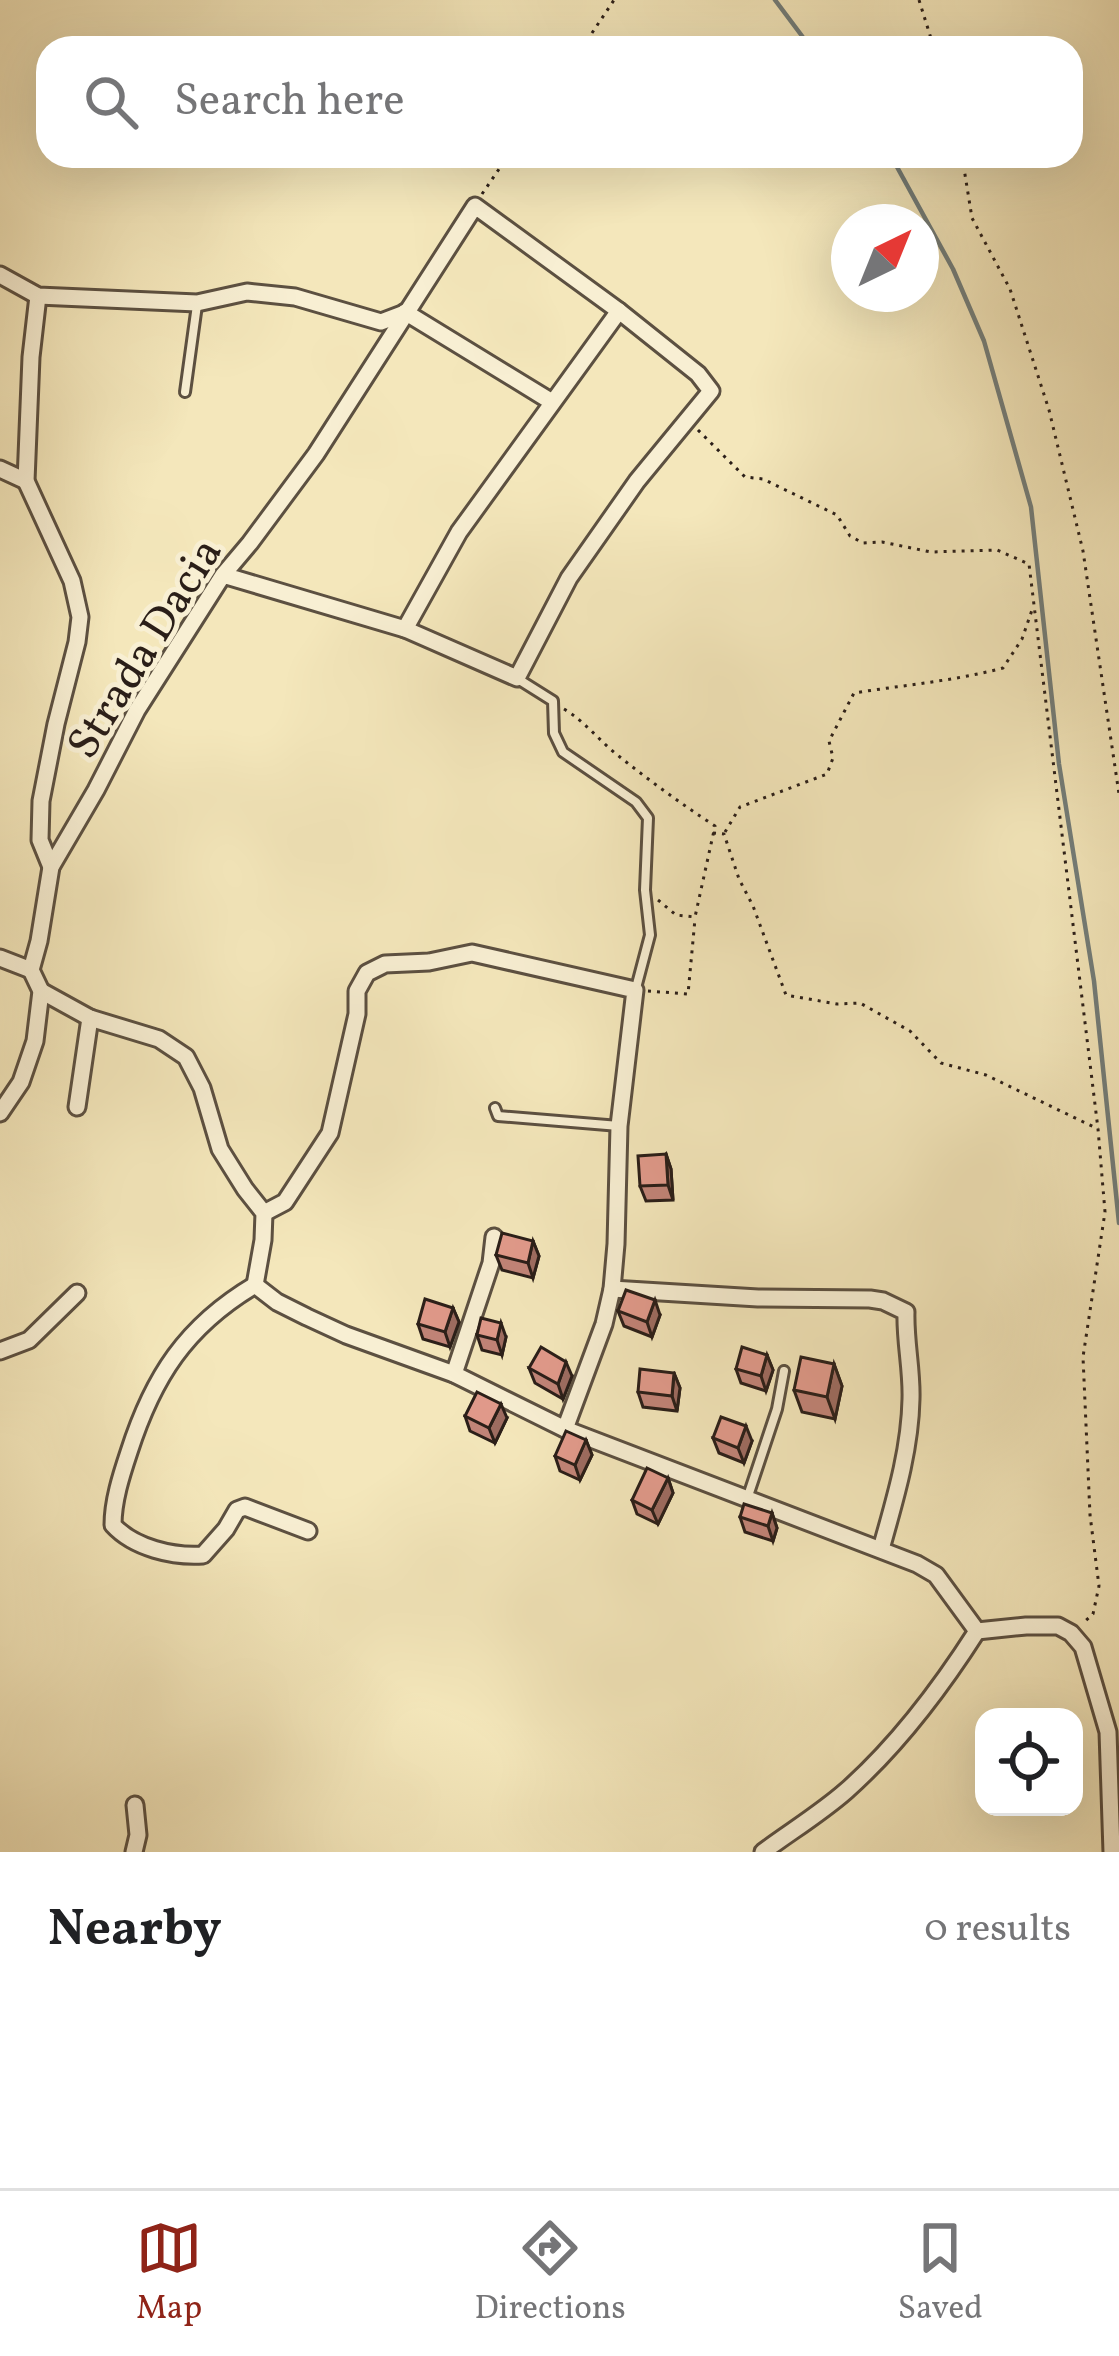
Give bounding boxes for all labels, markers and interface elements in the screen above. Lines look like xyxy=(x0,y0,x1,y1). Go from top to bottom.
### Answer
search box xyxy=(36,36,1083,168)
icon: search xyxy=(78,69,144,135)
text: Search here xyxy=(174,71,405,134)
north arrow xyxy=(831,204,939,312)
street label: Strada Dacia xyxy=(54,527,240,772)
map controls xyxy=(975,1708,1083,1816)
button: locate xyxy=(975,1708,1083,1816)
text: Nearby xyxy=(48,1895,222,1966)
text: 0 results xyxy=(924,1903,1071,1957)
tab: Map xyxy=(136,2215,202,2333)
tab: Directions xyxy=(474,2215,626,2333)
tab: Saved xyxy=(898,2215,983,2333)

